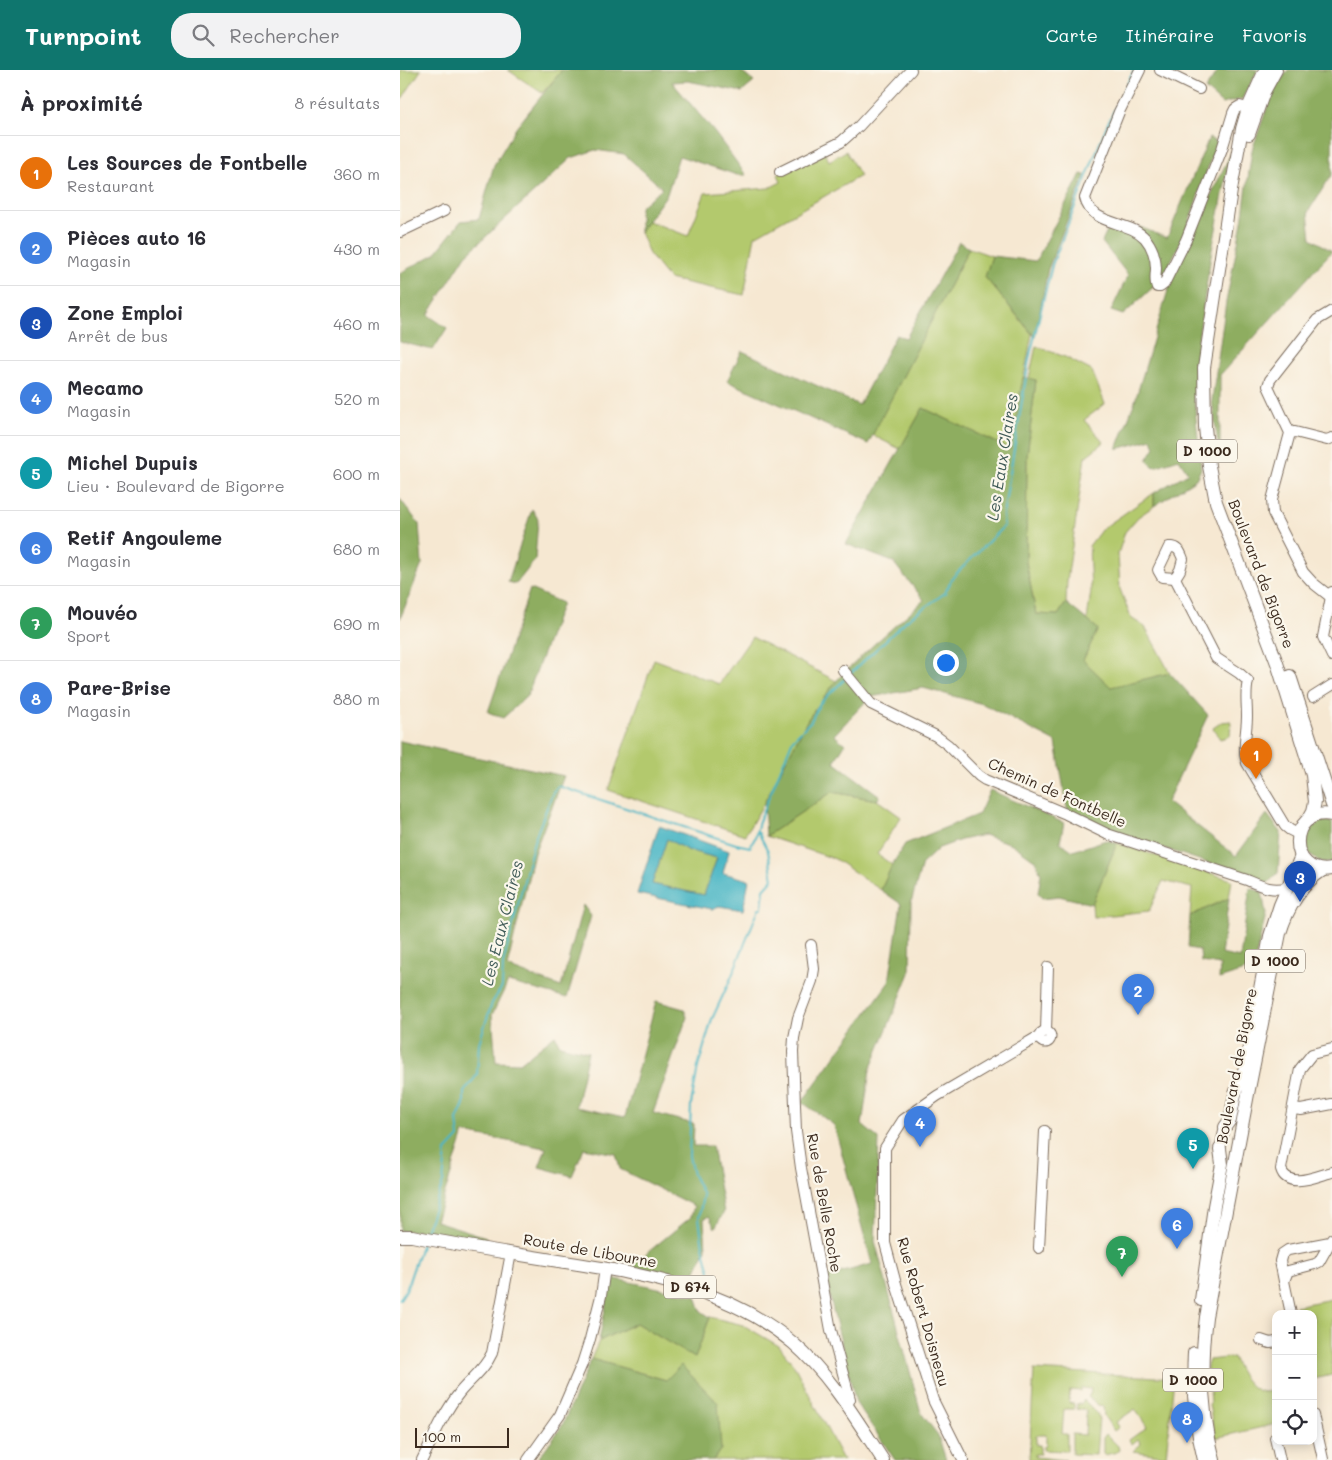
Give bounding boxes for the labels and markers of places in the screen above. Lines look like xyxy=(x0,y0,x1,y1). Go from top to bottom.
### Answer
pin: 1 xyxy=(1240,738,1272,779)
pin: 3 xyxy=(1284,861,1316,902)
pin: 2 xyxy=(1122,974,1154,1015)
pin: 4 xyxy=(904,1106,936,1147)
pin: 5 xyxy=(1177,1128,1209,1169)
pin: 6 xyxy=(1161,1208,1193,1249)
pin: 7 xyxy=(1106,1236,1138,1277)
pin: 8 xyxy=(1171,1402,1203,1443)

